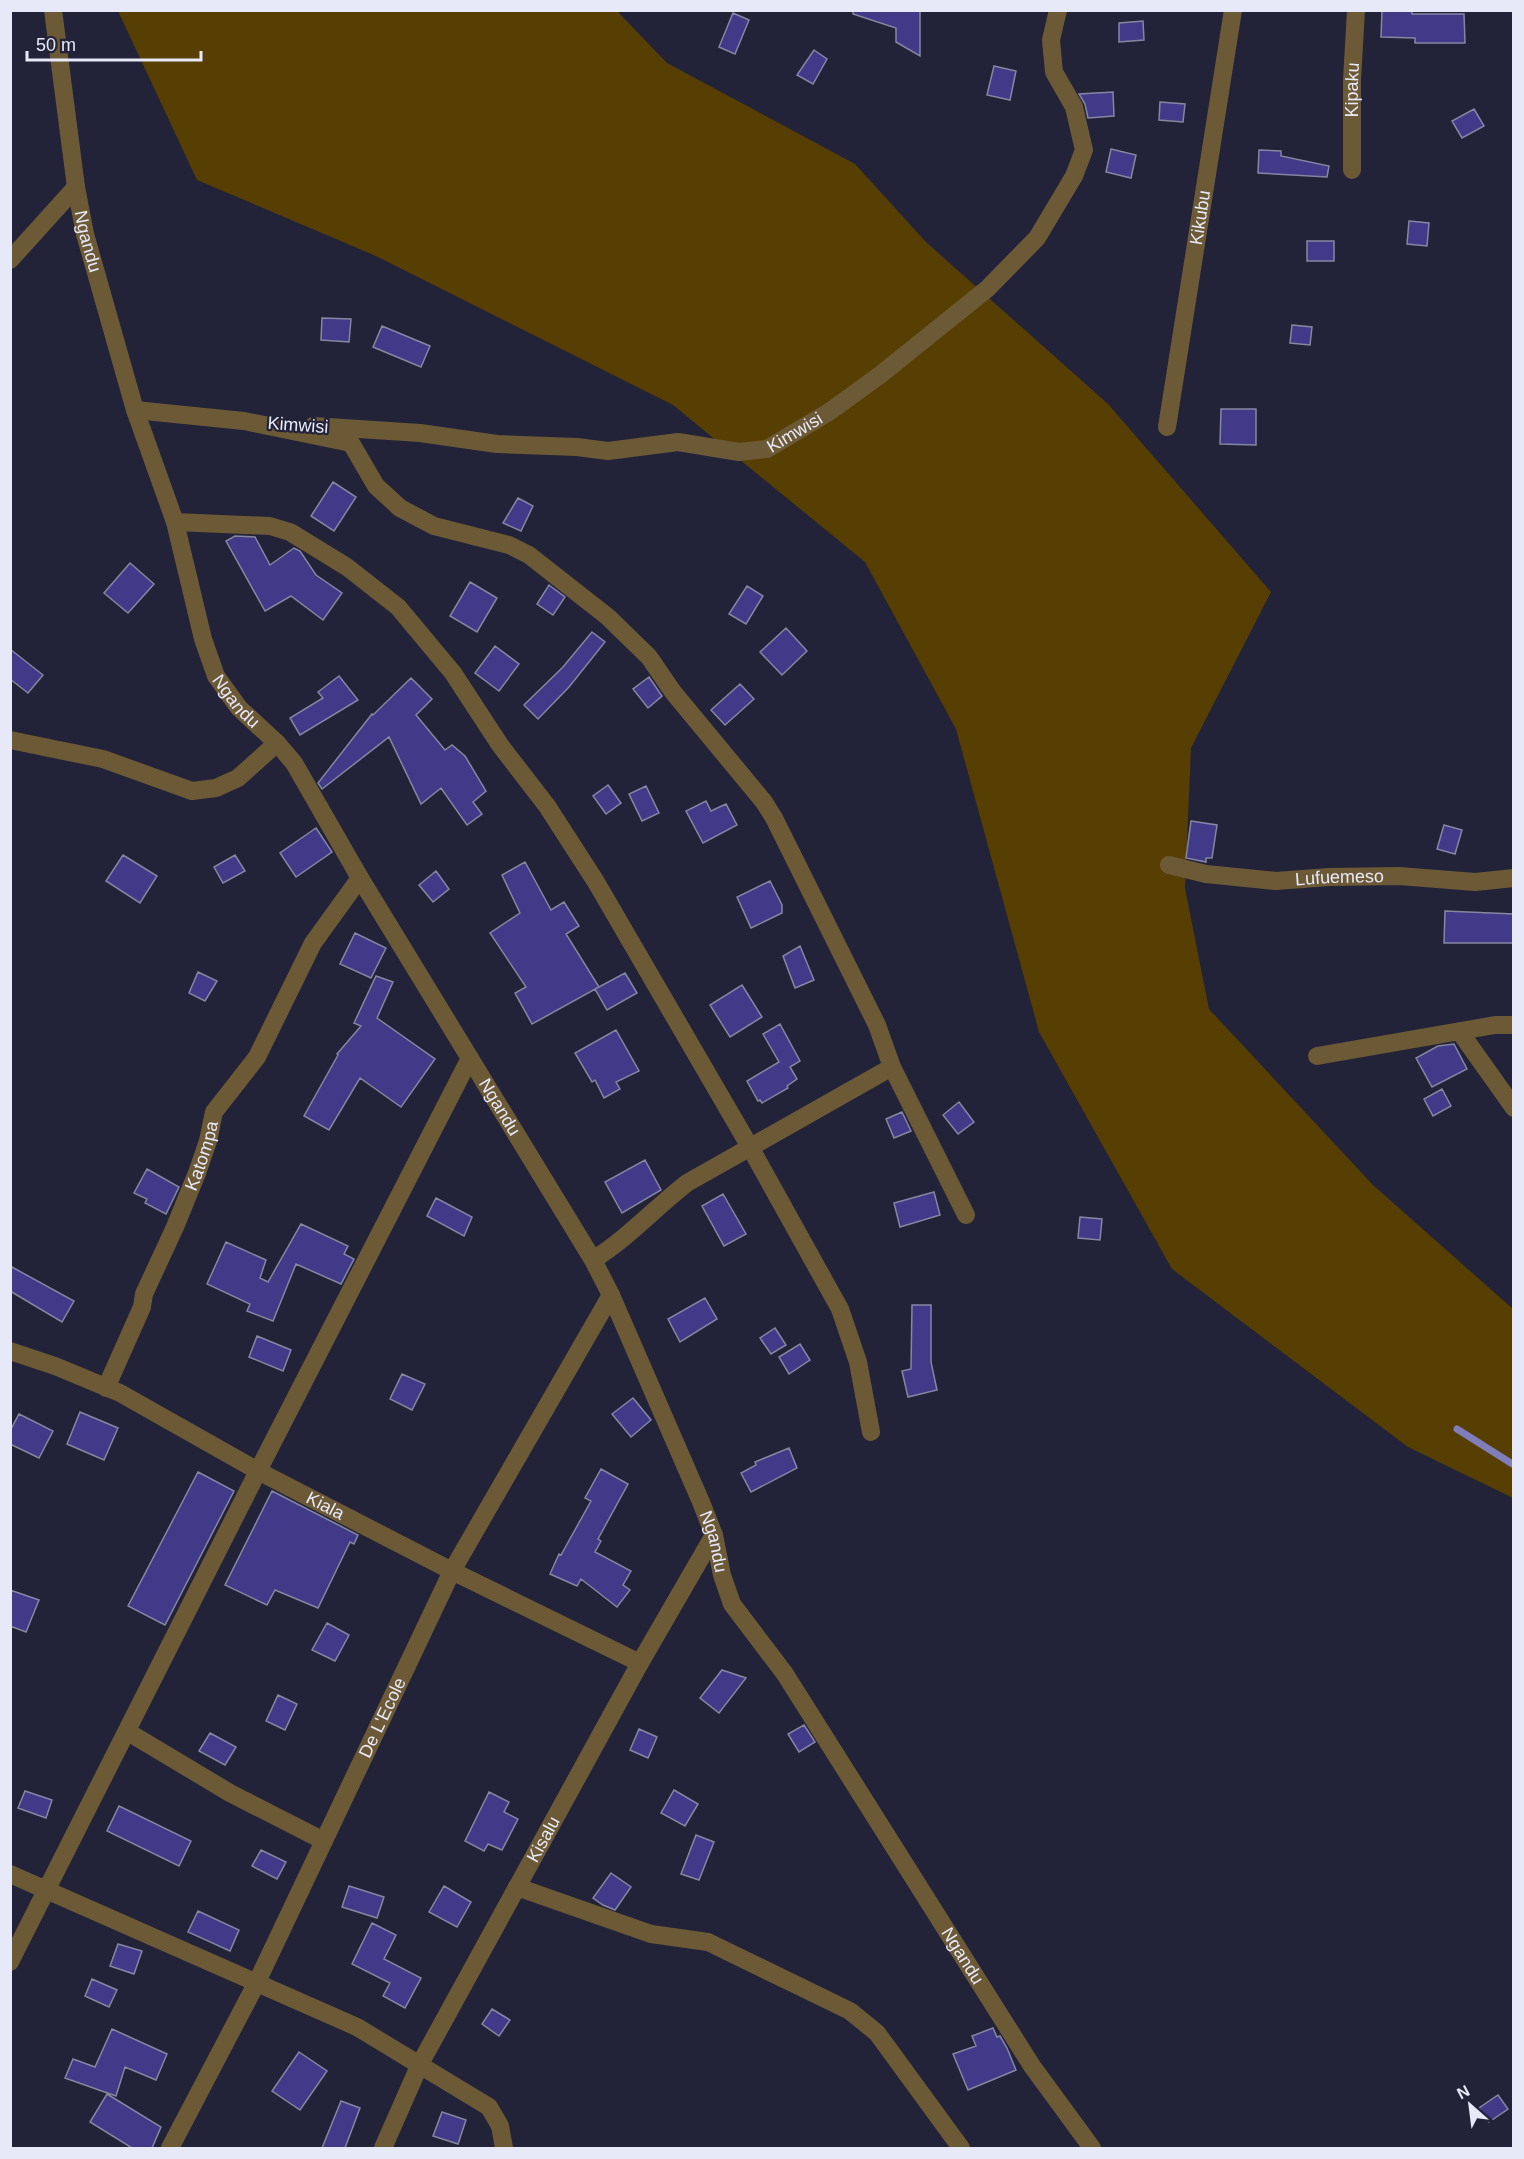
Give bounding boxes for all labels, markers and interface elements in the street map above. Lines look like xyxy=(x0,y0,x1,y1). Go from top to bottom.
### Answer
scale bar xyxy=(27,24,201,62)
text: 50 m xyxy=(36,35,76,55)
street label: Kipaku xyxy=(1342,62,1363,118)
street label: Kikubu xyxy=(1186,189,1214,246)
street label: Ngandu xyxy=(71,209,105,274)
street label: Kimwisi xyxy=(763,408,826,457)
street label: Kimwisi xyxy=(267,413,329,437)
street label: Ngandu xyxy=(208,671,264,732)
street label: Lufuemeso xyxy=(1294,866,1384,890)
street label: Ngandu xyxy=(475,1075,525,1139)
street label: Katompa xyxy=(181,1118,222,1193)
street label: Kiala xyxy=(303,1488,349,1524)
street label: Ngandu xyxy=(695,1508,731,1574)
street label: De L'Ecole xyxy=(355,1674,410,1761)
street label: Kisalu xyxy=(523,1813,564,1866)
street label: Ngandu xyxy=(937,1924,988,1988)
north arrow xyxy=(1440,2075,1500,2135)
text: N xyxy=(1454,2082,1472,2102)

